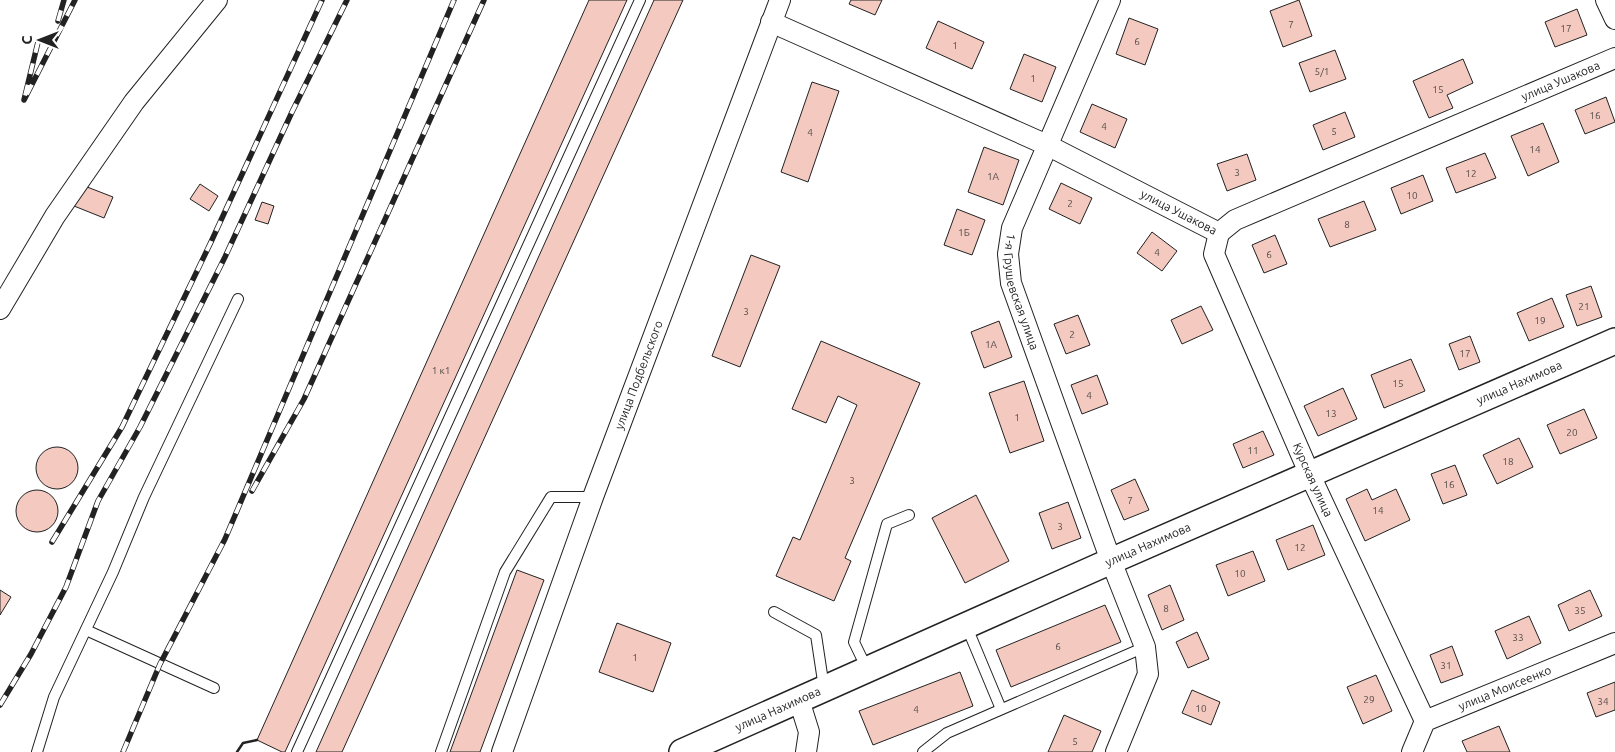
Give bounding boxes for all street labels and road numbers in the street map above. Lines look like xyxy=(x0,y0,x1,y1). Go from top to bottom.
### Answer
street label: улица Ушакова xyxy=(1519,58,1602,103)
street label: улица Ушакова xyxy=(1138,187,1219,237)
street label: 1-я Грушевская улица xyxy=(1002,233,1041,351)
street label: улица Подбельского xyxy=(612,319,665,431)
street label: улица Нахимова xyxy=(1474,358,1564,407)
street label: Курская улица xyxy=(1291,441,1336,519)
street label: улица Нахимова xyxy=(1103,520,1193,569)
street label: улица Моисеенко xyxy=(1456,663,1553,713)
street label: улица Нахимова xyxy=(733,684,822,733)

